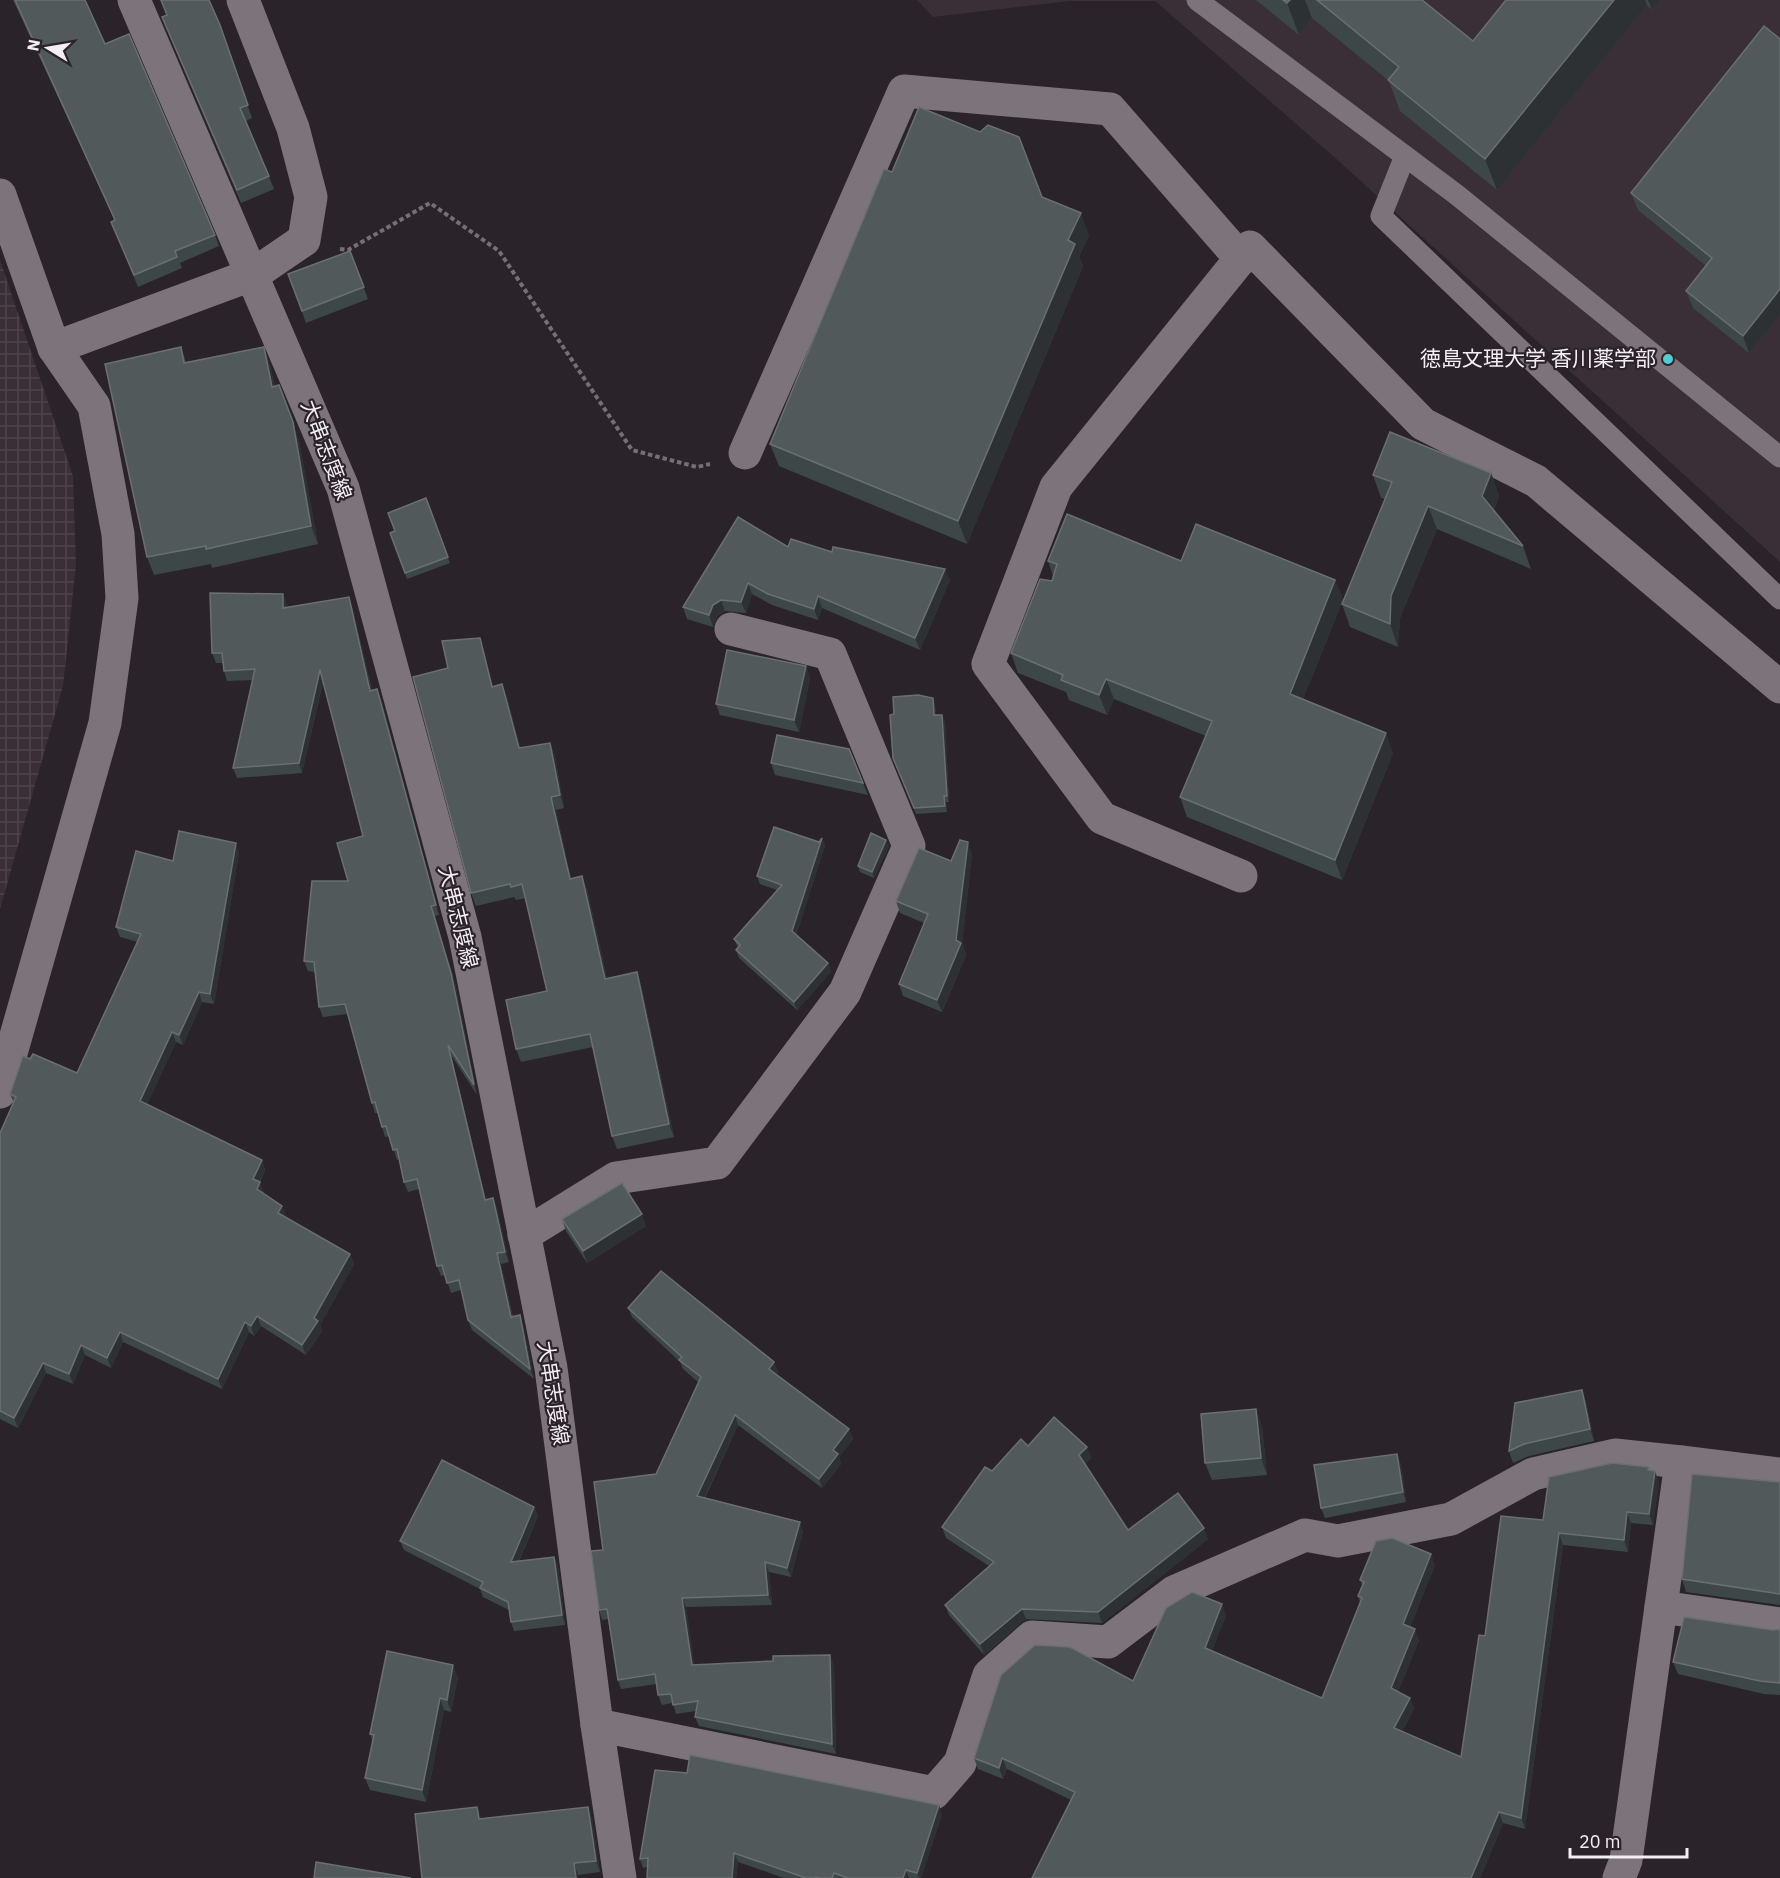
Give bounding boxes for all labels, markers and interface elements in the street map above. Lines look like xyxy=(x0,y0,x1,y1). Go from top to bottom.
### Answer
north arrow xyxy=(18,18,78,78)
text: N xyxy=(22,38,44,53)
place label: 徳島文理大学 香川薬学部 xyxy=(1420,344,1656,372)
marker: 徳島文理大学 香川薬学部 xyxy=(1661,352,1675,366)
street label: 大串志度線 xyxy=(295,396,359,504)
street label: 大串志度線 xyxy=(433,862,485,971)
street label: 大串志度線 xyxy=(532,1339,576,1447)
scale bar xyxy=(1570,1821,1687,1859)
text: 20 m xyxy=(1579,1830,1621,1853)

